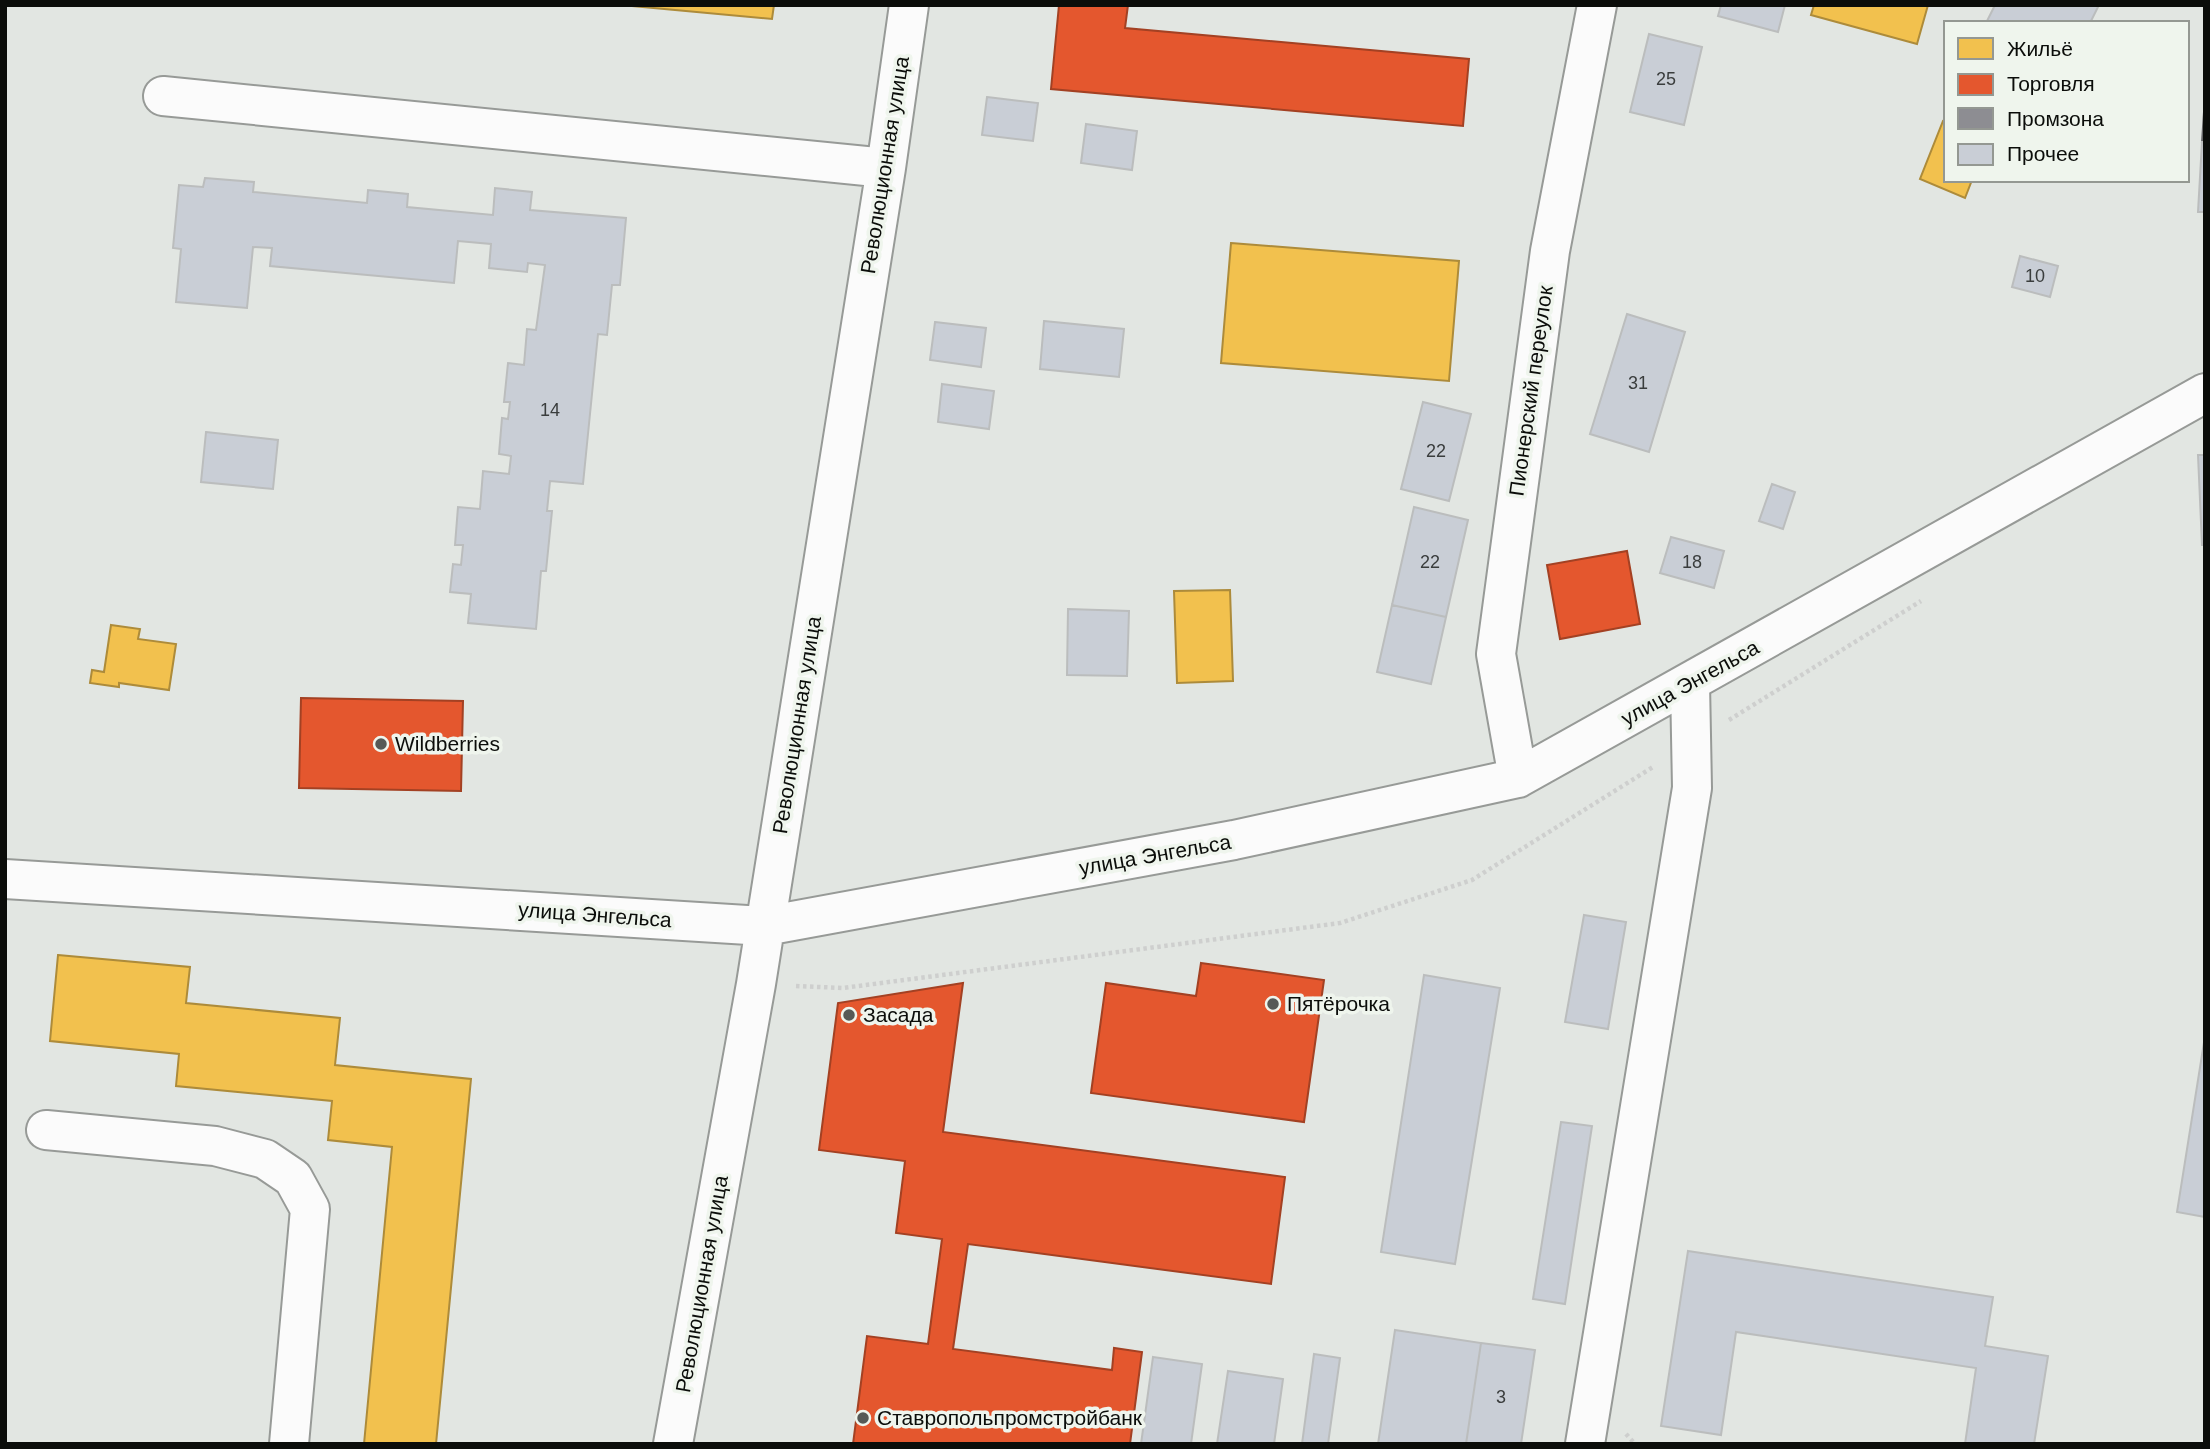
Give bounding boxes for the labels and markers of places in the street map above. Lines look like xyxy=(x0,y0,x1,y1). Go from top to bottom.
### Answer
place label: Wildberries xyxy=(395,732,500,755)
marker: Wildberries xyxy=(373,736,389,752)
place label: Пятёрочка xyxy=(1287,992,1390,1015)
marker: Пятёрочка xyxy=(1265,996,1281,1012)
place label: Засада xyxy=(863,1003,934,1026)
marker: Засада xyxy=(841,1007,857,1023)
place label: Ставропольпромстройбанк xyxy=(877,1406,1143,1429)
marker: Ставропольпромстройбанк xyxy=(855,1410,871,1426)

